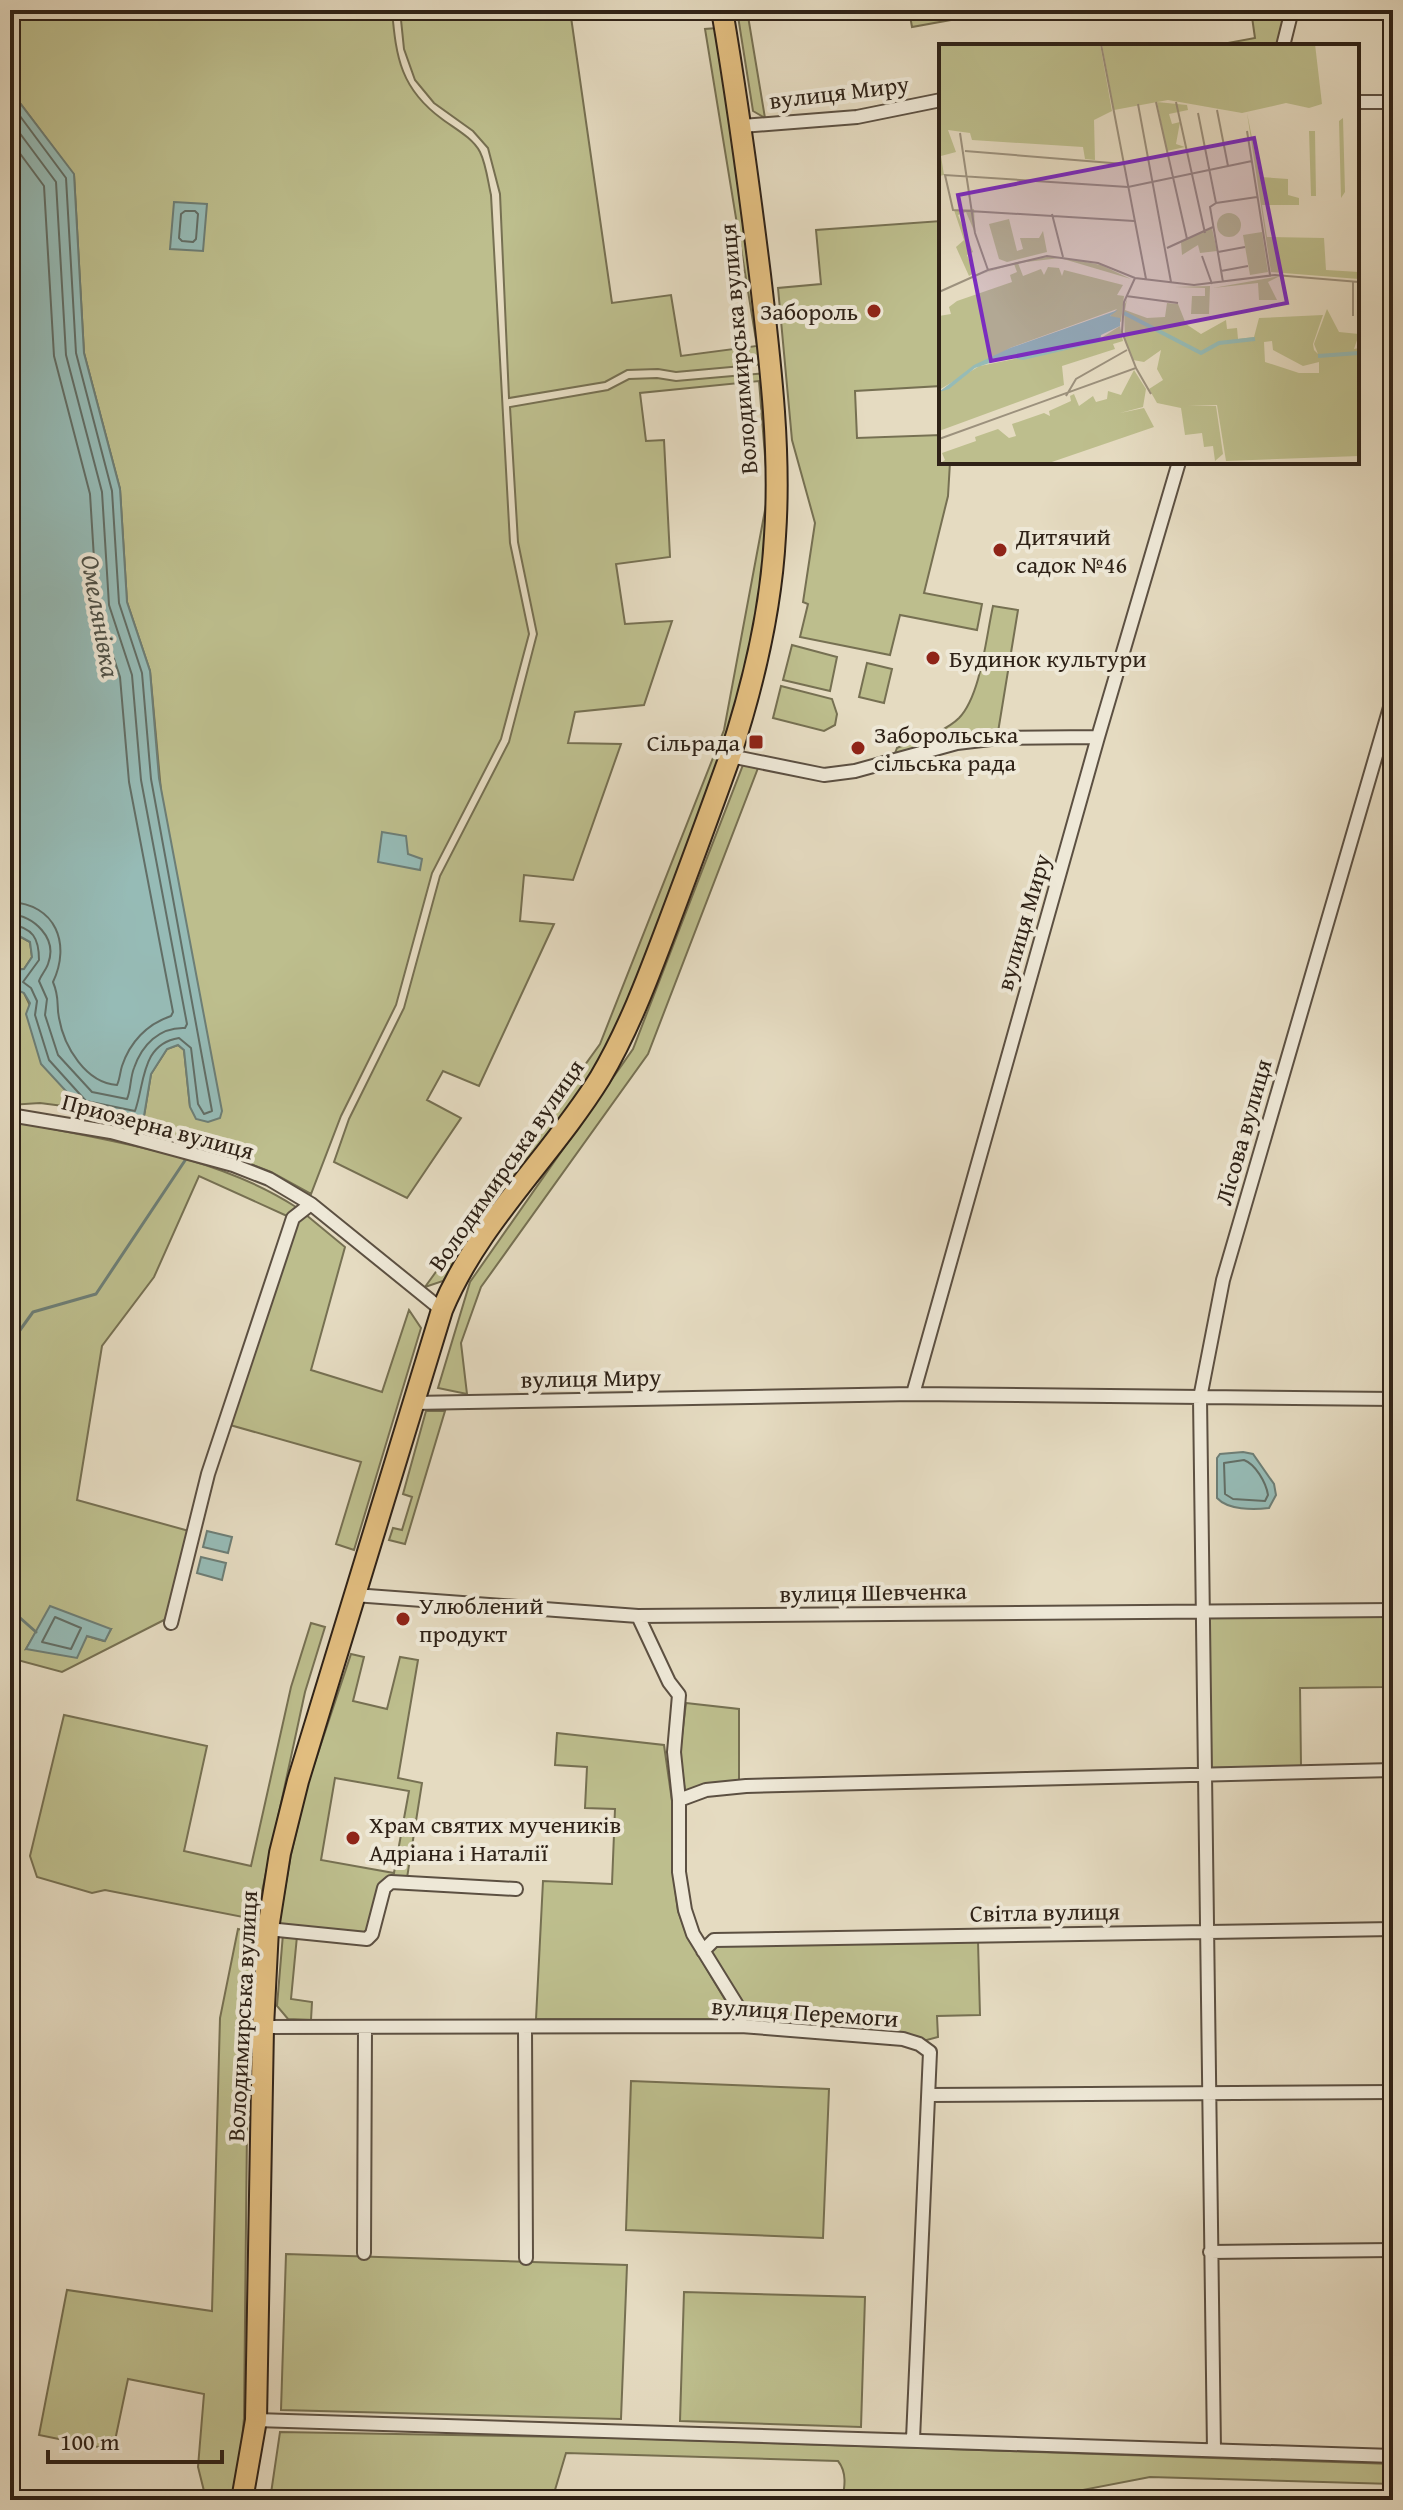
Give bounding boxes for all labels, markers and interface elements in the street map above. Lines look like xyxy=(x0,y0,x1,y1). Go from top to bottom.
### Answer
inset map xyxy=(939,44,1359,464)
street label: вулиця Миру xyxy=(767,66,911,118)
street label: Володимирська вулиця xyxy=(710,222,766,476)
place label: Забороль xyxy=(760,294,858,329)
marker: Забороль xyxy=(865,302,883,320)
place label: Дитячий садок №46 xyxy=(1015,519,1127,582)
marker: Дитячий садок №46 xyxy=(991,541,1009,559)
water label: Омелянівка xyxy=(71,552,131,680)
place label: Будинок культури xyxy=(949,641,1147,676)
marker: Будинок культури xyxy=(924,649,942,667)
place label: Заборольська сільська рада xyxy=(874,717,1019,780)
place label: Сільрада xyxy=(647,725,741,760)
marker: Сільрада xyxy=(747,733,765,751)
marker: Заборольська сільська рада xyxy=(849,739,867,757)
street label: вулиця Миру xyxy=(987,850,1059,994)
street label: Володимирська вулиця xyxy=(420,1052,592,1278)
street label: Лісова вулиця xyxy=(1205,1055,1281,1209)
street label: Приозерна вулиця xyxy=(58,1084,258,1168)
street label: вулиця Миру xyxy=(520,1359,662,1397)
street label: вулиця Шевченка xyxy=(779,1573,968,1611)
place label: Улюблений продукт xyxy=(419,1588,543,1651)
marker: Улюблений продукт xyxy=(394,1610,412,1628)
place label: Храм святих мучеників Адріана і Наталії xyxy=(369,1807,621,1870)
marker: Храм святих мучеників Адріана і Наталії xyxy=(344,1829,362,1847)
street label: Володимирська вулиця xyxy=(218,1890,266,2142)
street label: Світла вулиця xyxy=(970,1893,1120,1931)
street label: вулиця Перемоги xyxy=(710,1988,900,2036)
scale bar xyxy=(48,2414,222,2464)
text: 100 m xyxy=(60,2424,120,2459)

